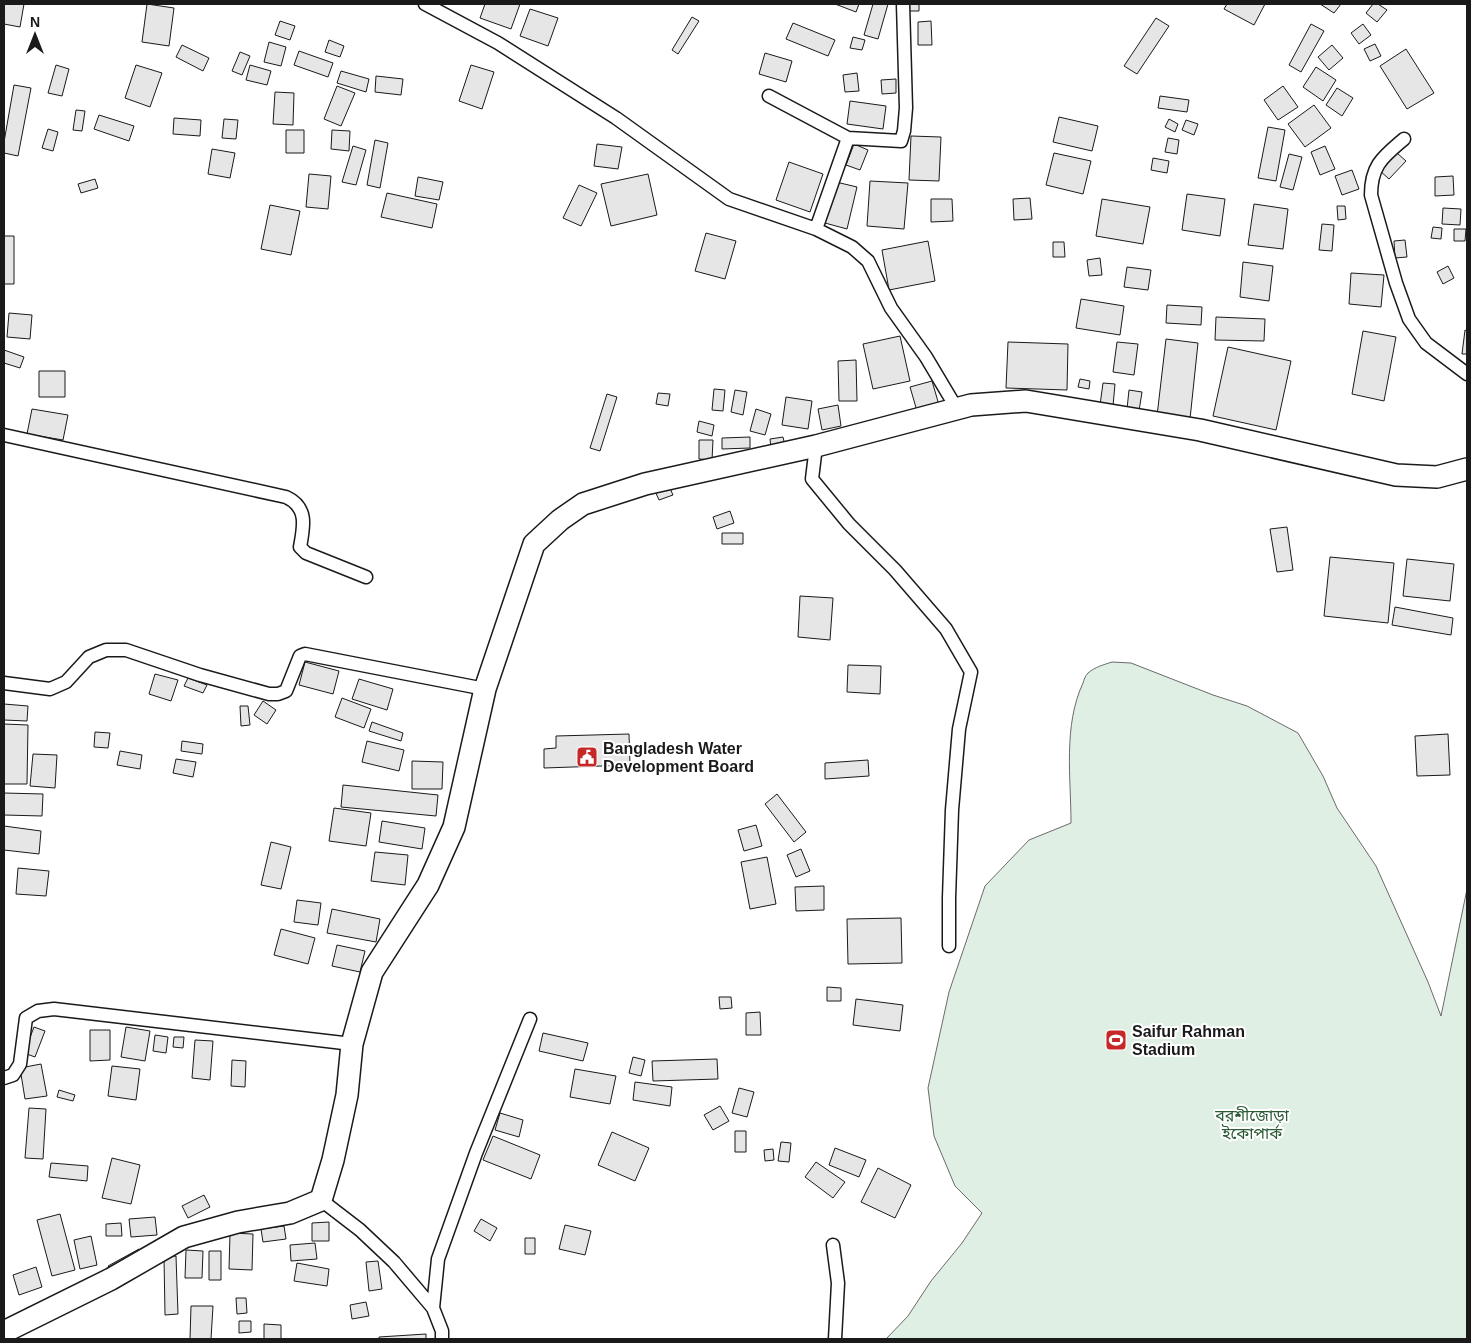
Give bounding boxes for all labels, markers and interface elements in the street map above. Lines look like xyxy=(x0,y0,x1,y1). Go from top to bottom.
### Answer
north arrow xyxy=(10,10,60,60)
text: N xyxy=(30,14,40,30)
place label: Bangladesh Water Development Board xyxy=(603,740,754,775)
public building icon: Bangladesh Water Development Board xyxy=(575,745,599,769)
place label: Saifur Rahman Stadium xyxy=(1132,1023,1245,1058)
sports icon: Saifur Rahman Stadium xyxy=(1104,1028,1128,1052)
park label: বরশীজোড়া ইকোপার্ক xyxy=(1214,1106,1290,1142)

